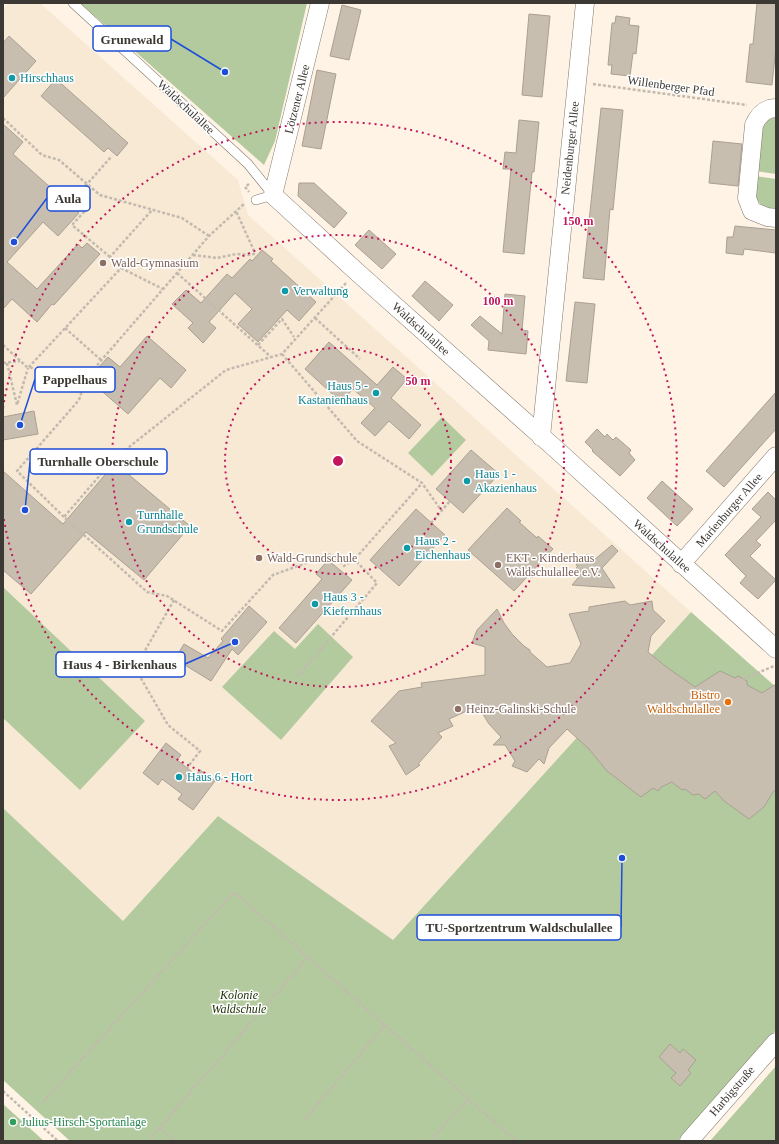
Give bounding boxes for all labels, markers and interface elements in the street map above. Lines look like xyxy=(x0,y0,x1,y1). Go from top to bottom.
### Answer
callout: Grunewald xyxy=(93,26,171,51)
text: Grunewald xyxy=(101,32,164,47)
street label: Lötzener Allee xyxy=(282,63,312,135)
place label: Hirschhaus xyxy=(20,71,74,85)
marker: Hirschhaus xyxy=(7,73,17,83)
street label: Willenberger Pfad xyxy=(627,73,715,99)
street label: Waldschulallee xyxy=(155,77,217,137)
street label: Neidenburger Allee xyxy=(558,100,582,196)
callout: Aula xyxy=(47,186,90,211)
text: Aula xyxy=(55,191,82,206)
text: 150 m xyxy=(563,214,594,228)
place label: Wald-Gymnasium xyxy=(111,256,199,270)
marker: Wald-Gymnasium xyxy=(98,258,108,268)
place label: Verwaltung xyxy=(293,284,348,298)
marker: Verwaltung xyxy=(280,286,290,296)
text: 100 m xyxy=(483,294,514,308)
street label: Waldschulallee xyxy=(389,299,453,359)
callout: Pappelhaus xyxy=(35,367,115,392)
text: Pappelhaus xyxy=(43,372,107,387)
text: 50 m xyxy=(406,374,431,388)
place label: Haus 5 - Kastanienhaus xyxy=(298,379,368,407)
marker: Haus 5 - Kastanienhaus xyxy=(371,388,381,398)
callout: Turnhalle Oberschule xyxy=(30,449,167,474)
text: Turnhalle Oberschule xyxy=(37,454,159,469)
centre of rings xyxy=(331,454,345,468)
place label: Haus 1 - Akazienhaus xyxy=(475,467,537,495)
street label: Marienburger Allee xyxy=(693,470,765,550)
marker: Haus 1 - Akazienhaus xyxy=(462,476,472,486)
place label: Turnhalle Grundschule xyxy=(137,508,198,536)
street label: Waldschulallee xyxy=(630,516,694,576)
marker: Turnhalle Grundschule xyxy=(124,517,134,527)
place label: Haus 2 - Eichenhaus xyxy=(415,534,471,562)
marker: Haus 2 - Eichenhaus xyxy=(402,543,412,553)
place label: Wald-Grundschule xyxy=(267,551,357,565)
place label: EKT - Kinderhaus Waldschulallee e.V. xyxy=(506,551,600,579)
marker: Wald-Grundschule xyxy=(254,553,264,563)
marker: EKT - Kinderhaus Waldschulallee e.V. xyxy=(493,560,503,570)
place label: Haus 3 - Kiefernhaus xyxy=(323,590,382,618)
marker: Haus 3 - Kiefernhaus xyxy=(310,599,320,609)
callout: Haus 4 - Birkenhaus xyxy=(56,652,185,677)
text: Haus 4 - Birkenhaus xyxy=(63,657,177,672)
place label: Bistro Waldschulallee xyxy=(647,688,720,716)
marker: Bistro Waldschulallee xyxy=(723,697,733,707)
place label: Heinz-Galinski-Schule xyxy=(466,702,576,716)
marker: Heinz-Galinski-Schule xyxy=(453,704,463,714)
place label: Haus 6 - Hort xyxy=(187,770,253,784)
marker: Haus 6 - Hort xyxy=(174,772,184,782)
callout: TU-Sportzentrum Waldschulallee xyxy=(417,915,621,940)
text: TU-Sportzentrum Waldschulallee xyxy=(425,920,613,935)
park label: Kolonie Waldschule xyxy=(212,988,267,1016)
street label: Harbigstraße xyxy=(706,1063,758,1119)
place label: Julius-Hirsch-Sportanlage xyxy=(21,1115,146,1129)
marker: Julius-Hirsch-Sportanlage xyxy=(8,1117,18,1127)

